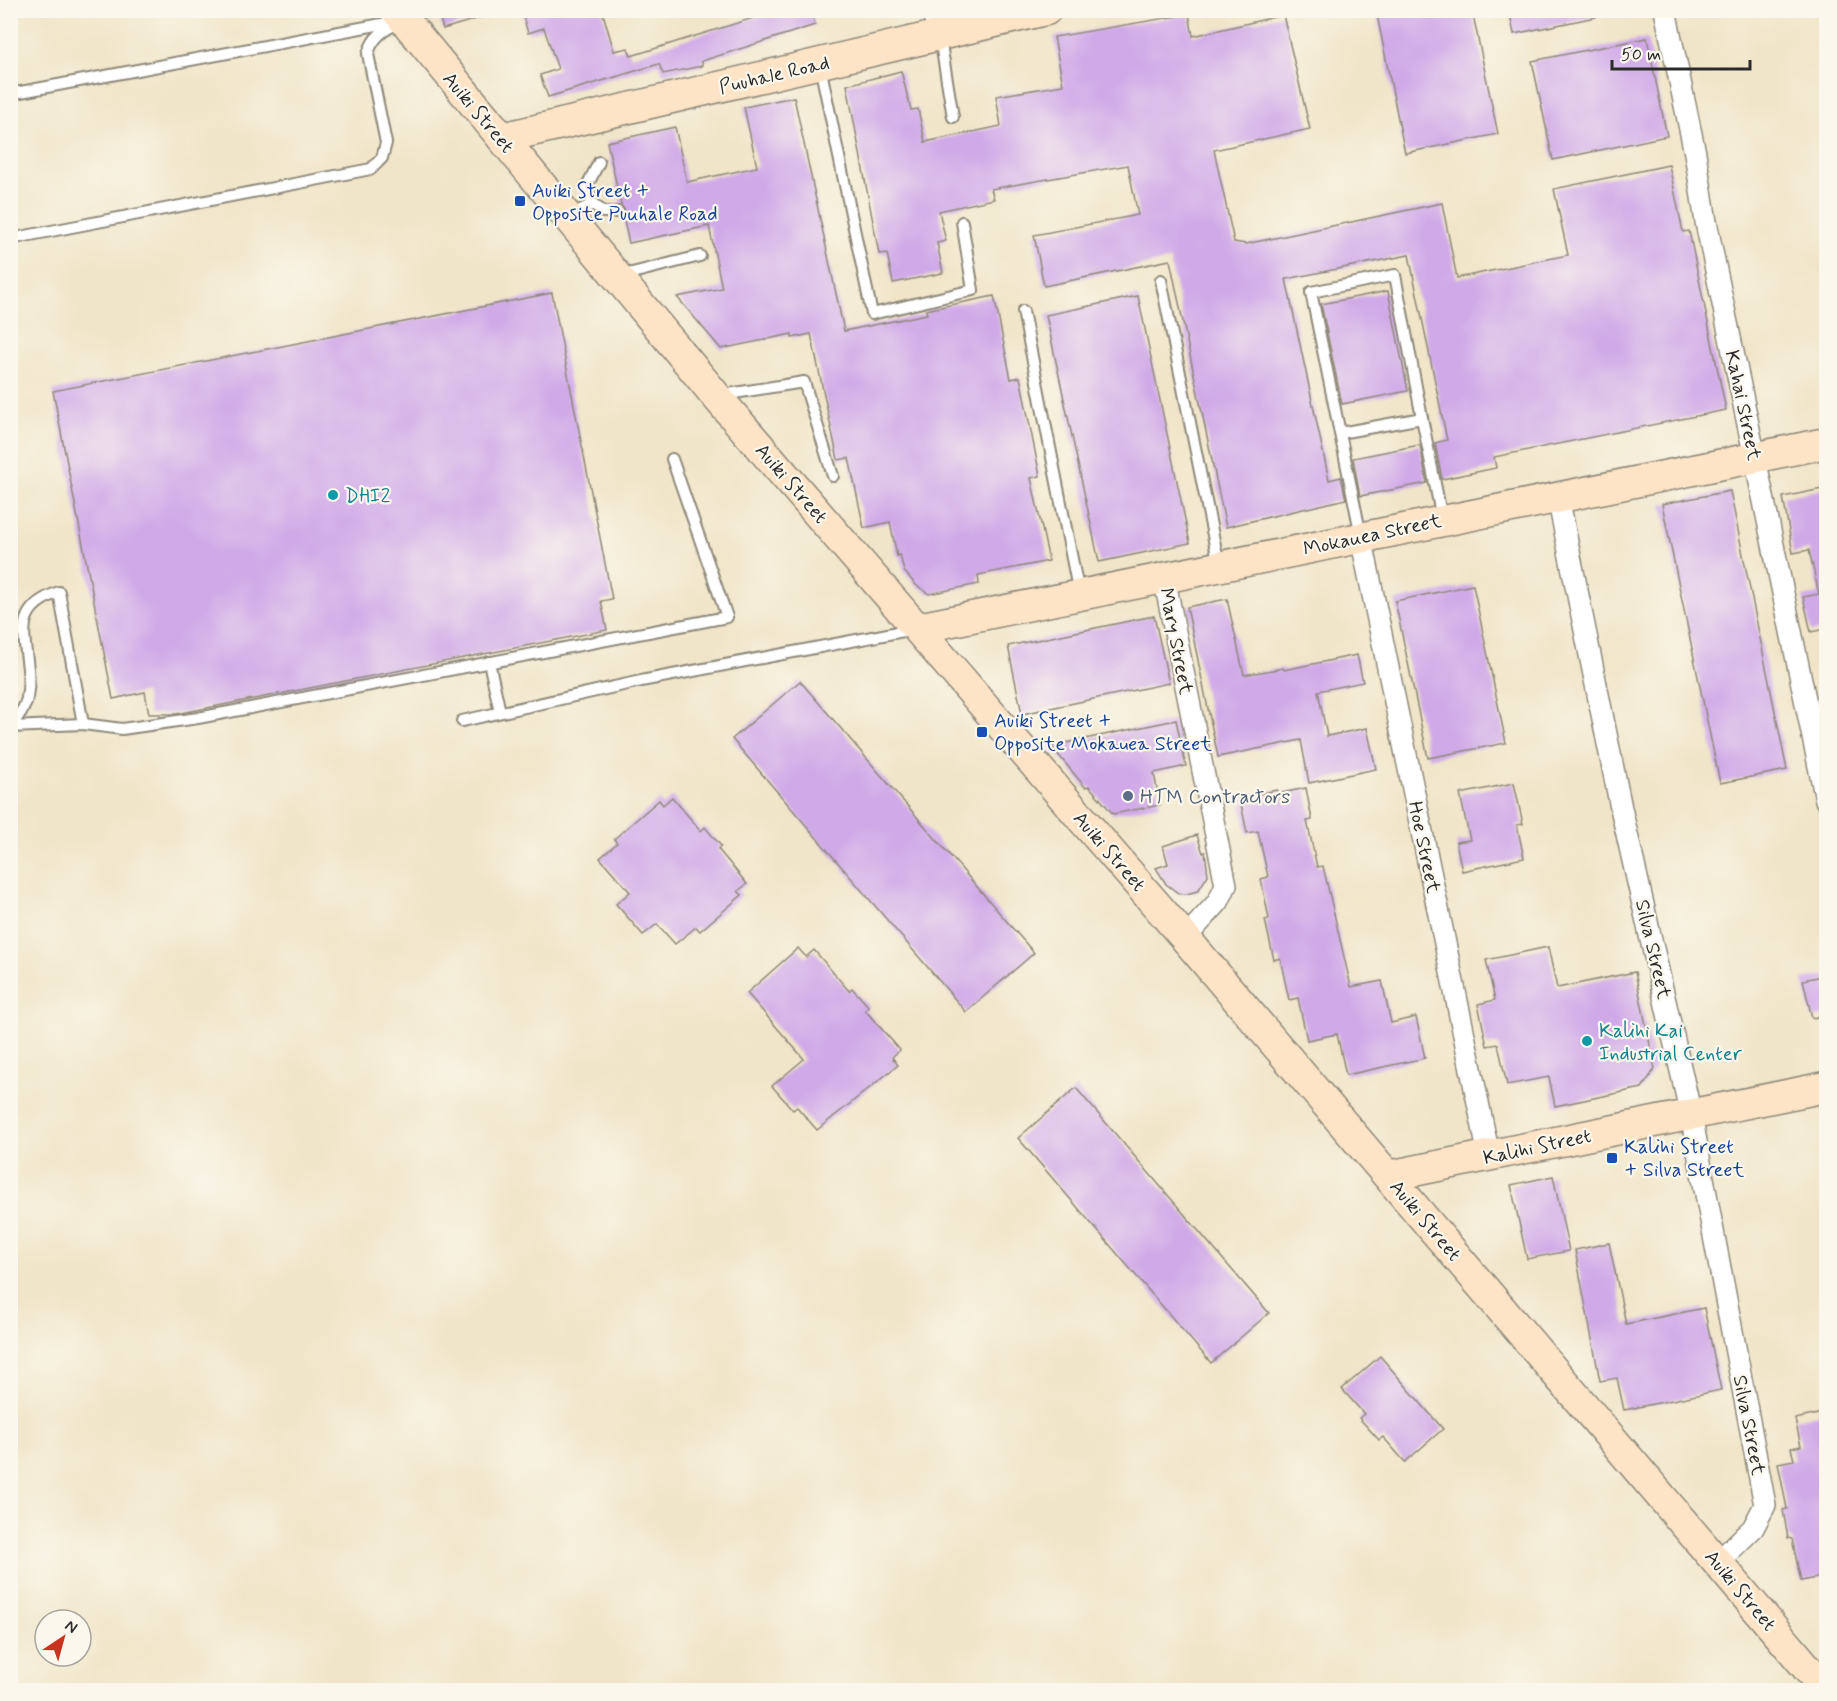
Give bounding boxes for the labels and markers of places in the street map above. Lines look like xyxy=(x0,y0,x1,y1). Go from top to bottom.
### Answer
place label: Auiki Street + Opposite Puuhale Road xyxy=(532,178,718,228)
marker: Auiki Street + Opposite Puuhale Road xyxy=(513,194,527,208)
place label: DHI2 xyxy=(345,483,390,510)
marker: DHI2 xyxy=(326,488,340,502)
place label: Auiki Street + Opposite Mokauea Street xyxy=(994,708,1212,758)
marker: Auiki Street + Opposite Mokauea Street xyxy=(975,725,989,739)
place label: HTM Contractors xyxy=(1140,784,1290,811)
marker: HTM Contractors xyxy=(1121,789,1135,803)
place label: Kalihi Kai Industrial Center xyxy=(1599,1018,1743,1068)
marker: Kalihi Kai Industrial Center xyxy=(1580,1034,1594,1048)
place label: Kalihi Street + Silva Street xyxy=(1624,1134,1744,1184)
marker: Kalihi Street + Silva Street xyxy=(1605,1151,1619,1165)

